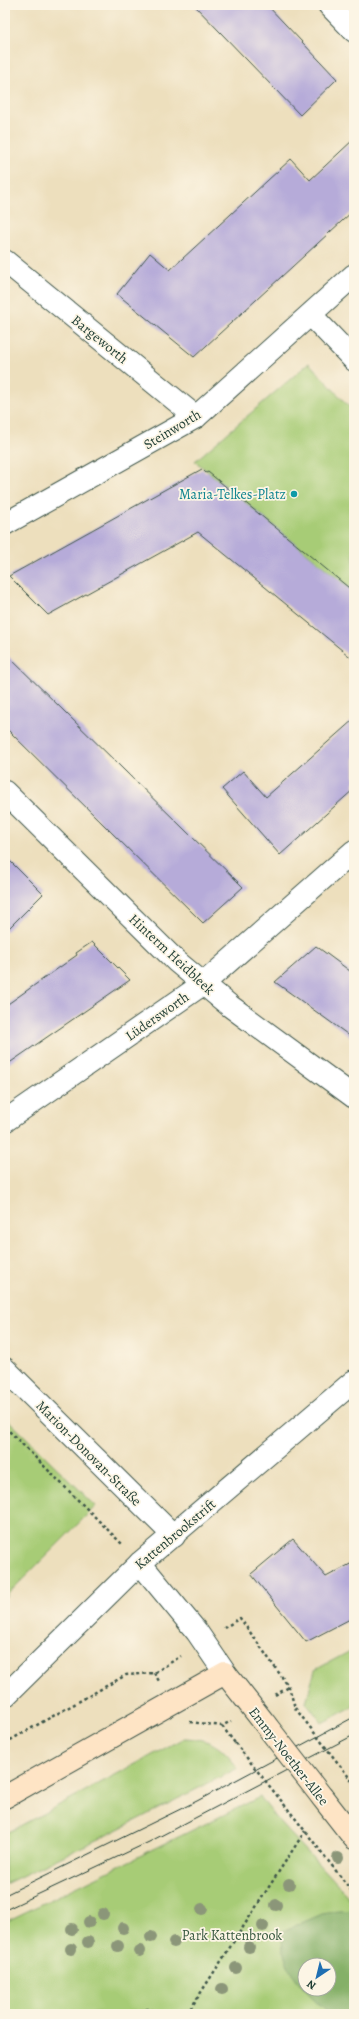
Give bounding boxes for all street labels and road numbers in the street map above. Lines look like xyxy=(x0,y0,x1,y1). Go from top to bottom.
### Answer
street label: Bargeworth xyxy=(67,311,132,368)
street label: Steinworth xyxy=(140,405,205,454)
street label: Hinterm Heidbleek xyxy=(125,910,219,999)
street label: Lüdersworth xyxy=(122,987,193,1045)
street label: Marion-Donovan-Straße xyxy=(32,1396,146,1510)
street label: Kattenbrookstrift xyxy=(131,1495,220,1574)
street label: Emmy-Noether-Allee xyxy=(244,1703,333,1809)

